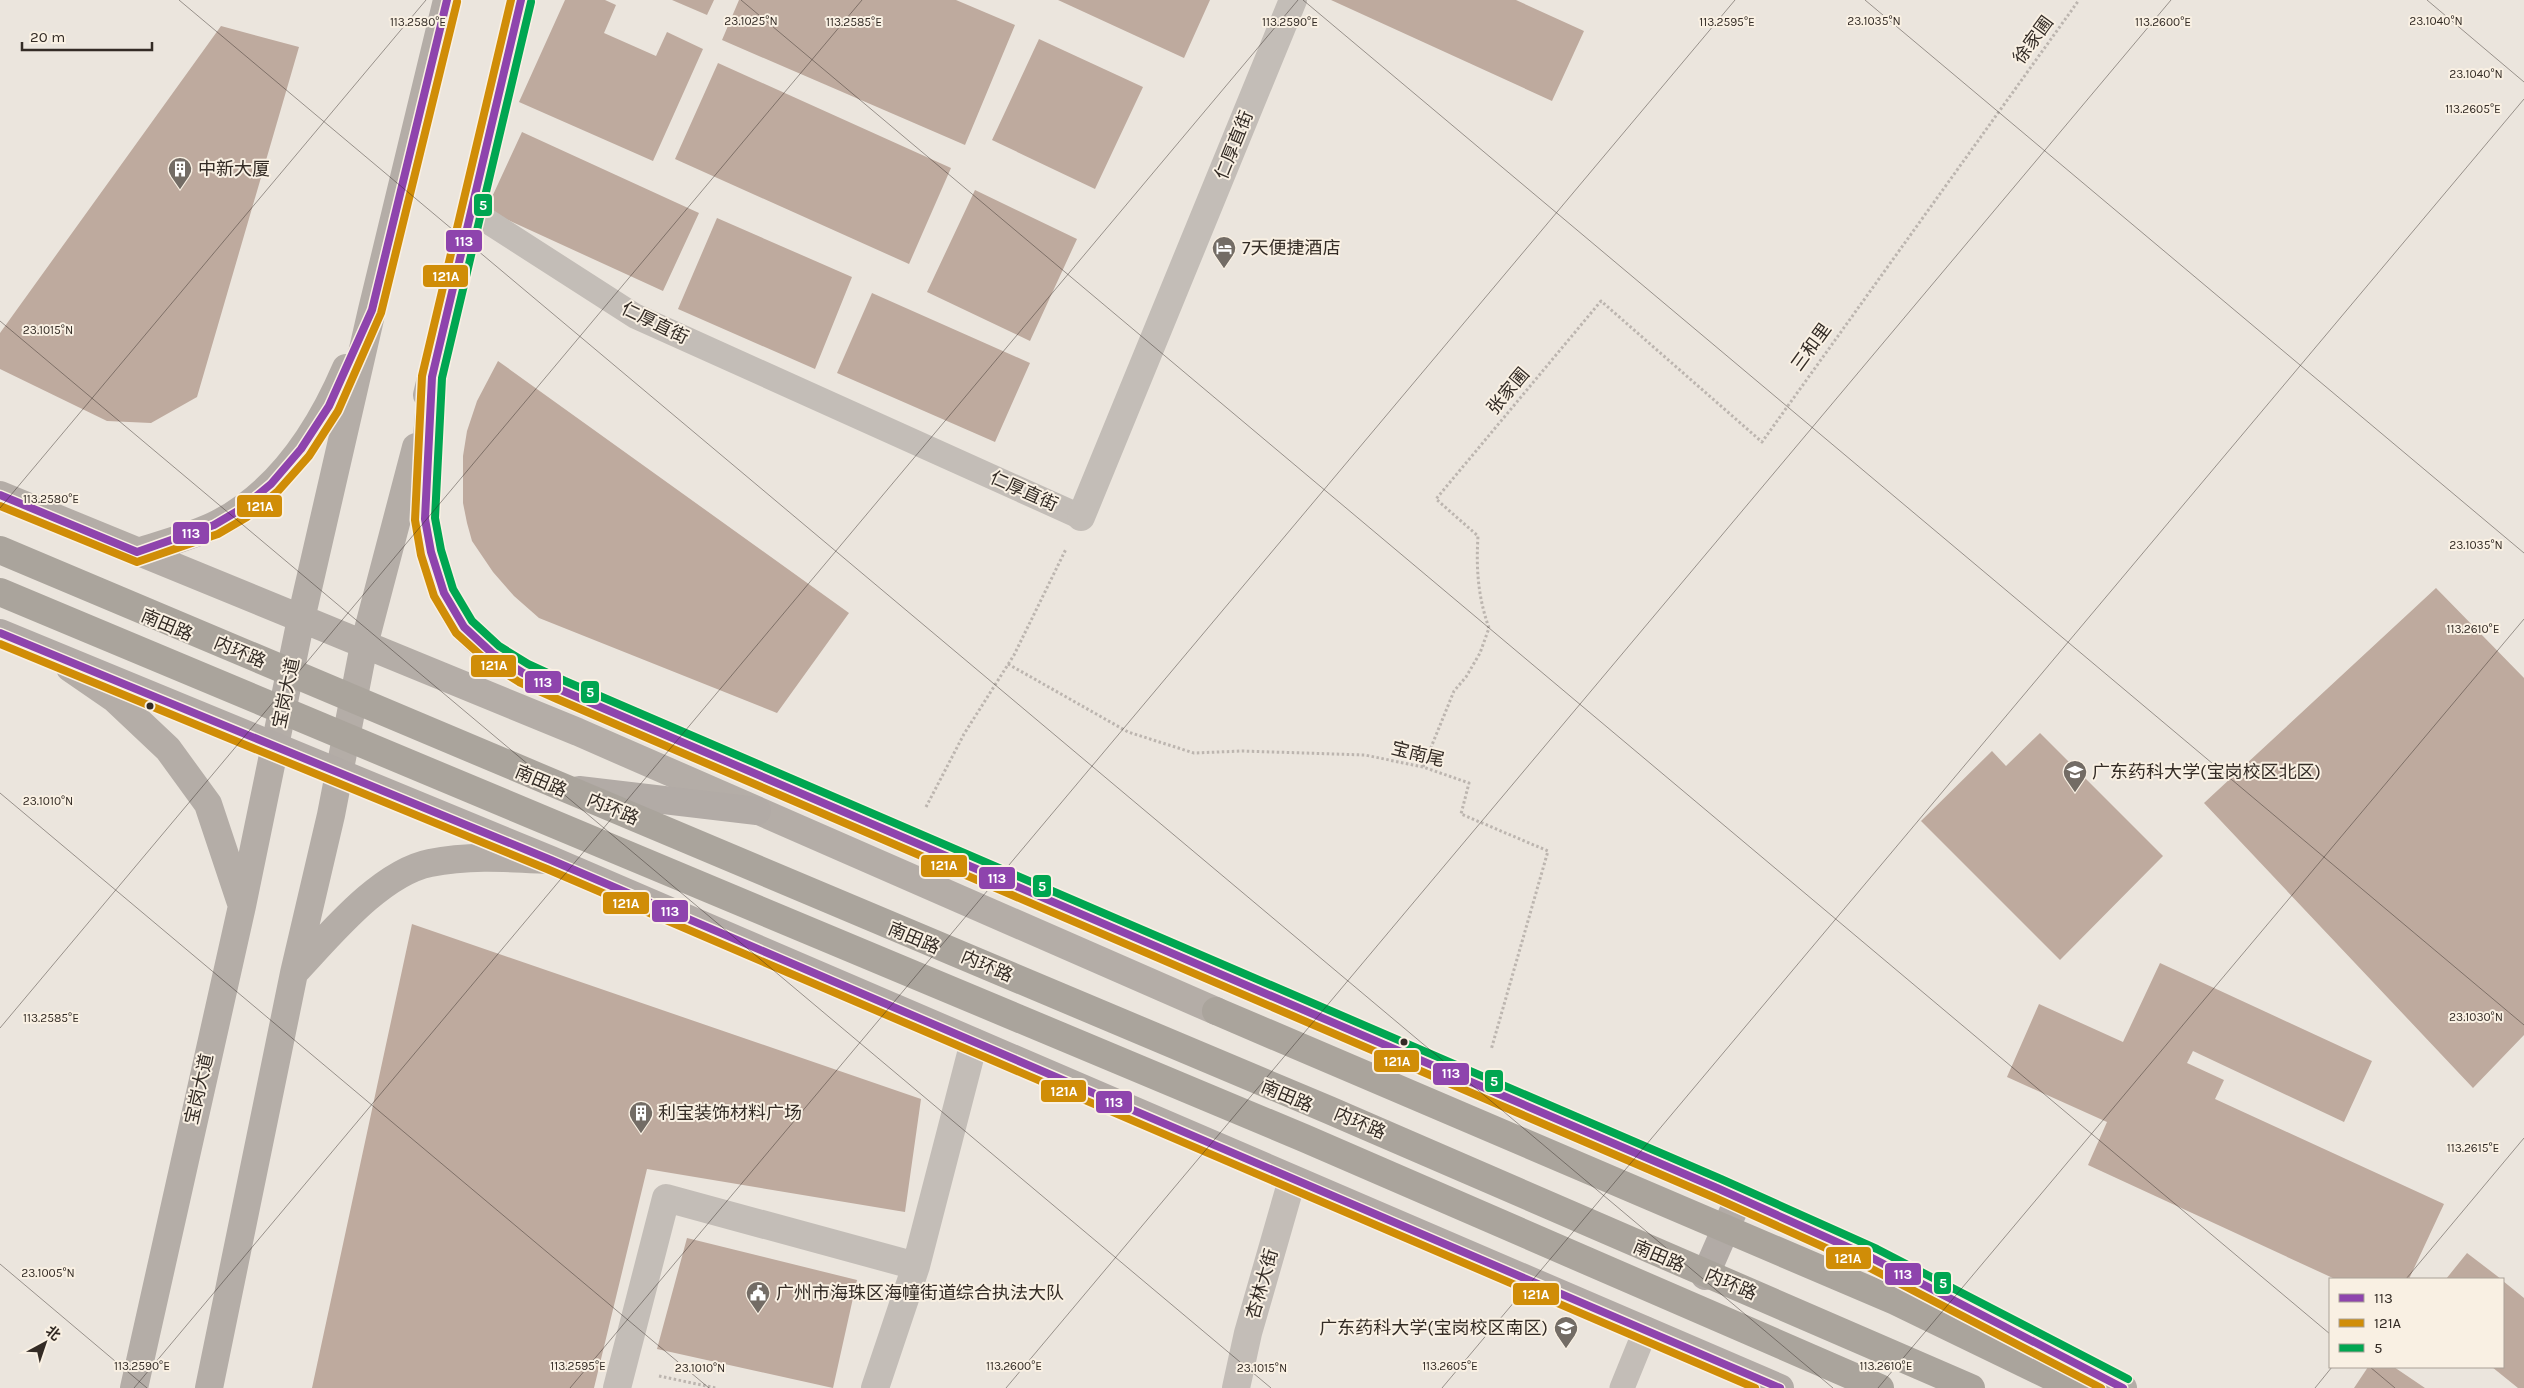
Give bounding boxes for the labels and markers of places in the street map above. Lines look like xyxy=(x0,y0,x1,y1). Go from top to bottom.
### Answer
building icon: 中新大厦 xyxy=(167,156,193,190)
place label: 中新大厦 xyxy=(198,158,270,180)
hotel icon: 7天便捷酒店 xyxy=(1211,235,1237,269)
place label: 7天便捷酒店 xyxy=(1242,237,1340,259)
unlabelled marker xyxy=(145,701,155,711)
school or university icon: 广东药科大学(宝岗校区北区) xyxy=(2062,759,2088,793)
place label: 广东药科大学(宝岗校区北区) xyxy=(2092,761,2321,783)
unlabelled marker xyxy=(1399,1037,1409,1047)
building icon: 利宝装饰材料广场 xyxy=(628,1100,654,1134)
place label: 利宝装饰材料广场 xyxy=(658,1102,802,1124)
public building icon: 广州市海珠区海幢街道综合执法大队 xyxy=(745,1280,771,1314)
place label: 广州市海珠区海幢街道综合执法大队 xyxy=(776,1282,1064,1304)
school or university icon: 广东药科大学(宝岗校区南区) xyxy=(1553,1315,1579,1349)
place label: 广东药科大学(宝岗校区南区) xyxy=(1319,1317,1548,1339)

